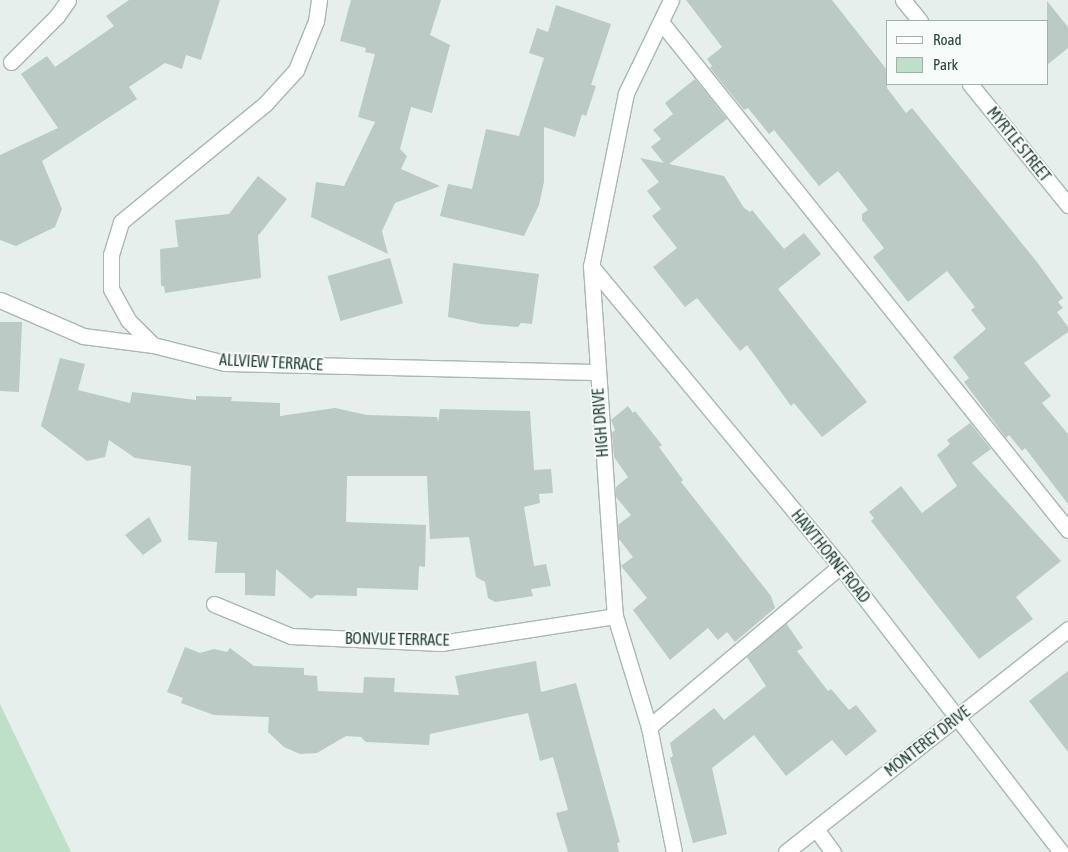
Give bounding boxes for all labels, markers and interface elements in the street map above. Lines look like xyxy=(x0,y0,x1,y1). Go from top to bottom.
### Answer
legend xyxy=(886,20,1048,85)
text: Road xyxy=(933,31,962,48)
text: Park xyxy=(933,56,958,73)
street label: MYRTLE STREET xyxy=(983,103,1055,185)
street label: ALLVIEW TERRACE xyxy=(219,350,323,374)
street label: HIGH DRIVE xyxy=(588,388,612,458)
street label: HAWTHORNE ROAD xyxy=(788,505,874,607)
street label: BONVUE TERRACE xyxy=(345,628,449,650)
street label: MONTEREY DRIVE xyxy=(880,702,974,780)

